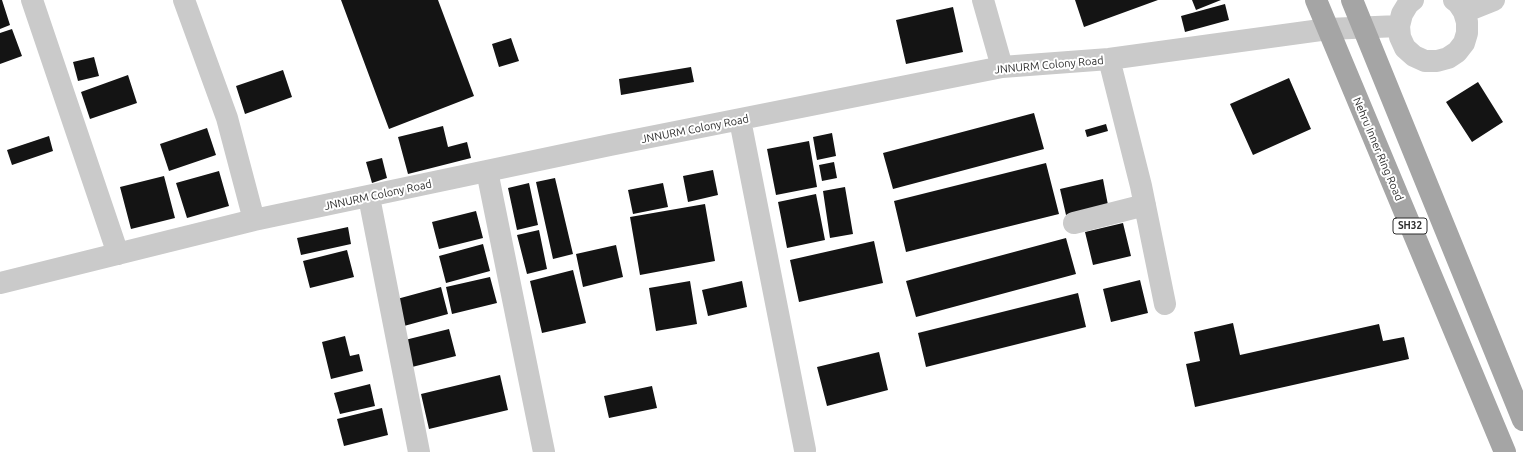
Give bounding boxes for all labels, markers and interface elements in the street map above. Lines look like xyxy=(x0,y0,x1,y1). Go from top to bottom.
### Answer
street label: JNNURM Colony Road xyxy=(994,54,1104,76)
street label: Nehru Inner Ring Road xyxy=(1350,95,1406,203)
street label: JNNURM Colony Road xyxy=(640,112,750,146)
street label: JNNURM Colony Road xyxy=(323,177,433,213)
road number: SH32 xyxy=(1393,218,1427,234)

